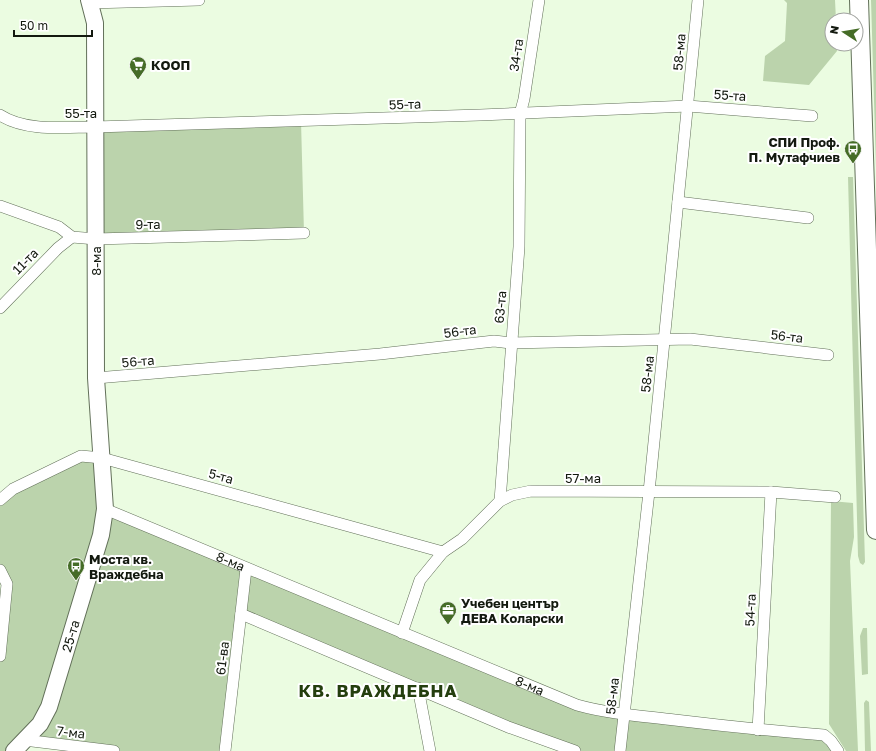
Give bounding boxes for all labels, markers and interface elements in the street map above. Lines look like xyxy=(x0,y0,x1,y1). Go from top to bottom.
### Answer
scale bar xyxy=(14,12,92,38)
north arrow xyxy=(824,12,864,52)
text: 50 m xyxy=(20,18,48,33)
text: N xyxy=(827,24,841,35)
street label: 58-ма xyxy=(669,33,689,71)
street label: 34-та xyxy=(506,38,526,72)
supermarket icon: КООП xyxy=(128,55,148,80)
place label: КООП xyxy=(151,57,190,73)
street label: 55-та xyxy=(713,86,747,104)
street label: 55-та xyxy=(389,95,421,113)
street label: 55-та xyxy=(65,105,97,121)
place label: СПИ Проф. П. Мутафчиев xyxy=(749,134,840,165)
bus stop icon: СПИ Проф. П. Мутафчиев xyxy=(843,139,863,164)
street label: 9-та xyxy=(135,216,161,232)
street label: 11-та xyxy=(9,245,41,277)
street label: 8-ма xyxy=(88,246,104,276)
street label: 63-та xyxy=(491,290,509,324)
street label: 56-та xyxy=(443,321,477,341)
street label: 56-та xyxy=(770,326,804,346)
street label: 56-та xyxy=(121,352,155,370)
street label: 58-ма xyxy=(637,355,657,393)
street label: 5-та xyxy=(207,465,235,487)
street label: 57-ма xyxy=(565,470,601,486)
street label: 8-ма xyxy=(214,548,247,574)
place label: Моста кв. Враждебна xyxy=(89,551,164,582)
bus stop icon: Моста кв. Враждебна xyxy=(66,556,86,581)
street label: 54-та xyxy=(741,593,759,627)
place label: Учебен център ДЕВА Коларски xyxy=(461,595,564,626)
office icon: Учебен център ДЕВА Коларски xyxy=(438,600,458,625)
street label: 25-та xyxy=(58,618,83,654)
street label: 61-ва xyxy=(212,640,232,676)
street label: 8-ма xyxy=(513,672,547,698)
street label: 58-ма xyxy=(602,677,622,715)
district label: КВ. ВРАЖДЕБНА xyxy=(298,680,458,701)
street label: 7-ма xyxy=(56,722,86,742)

